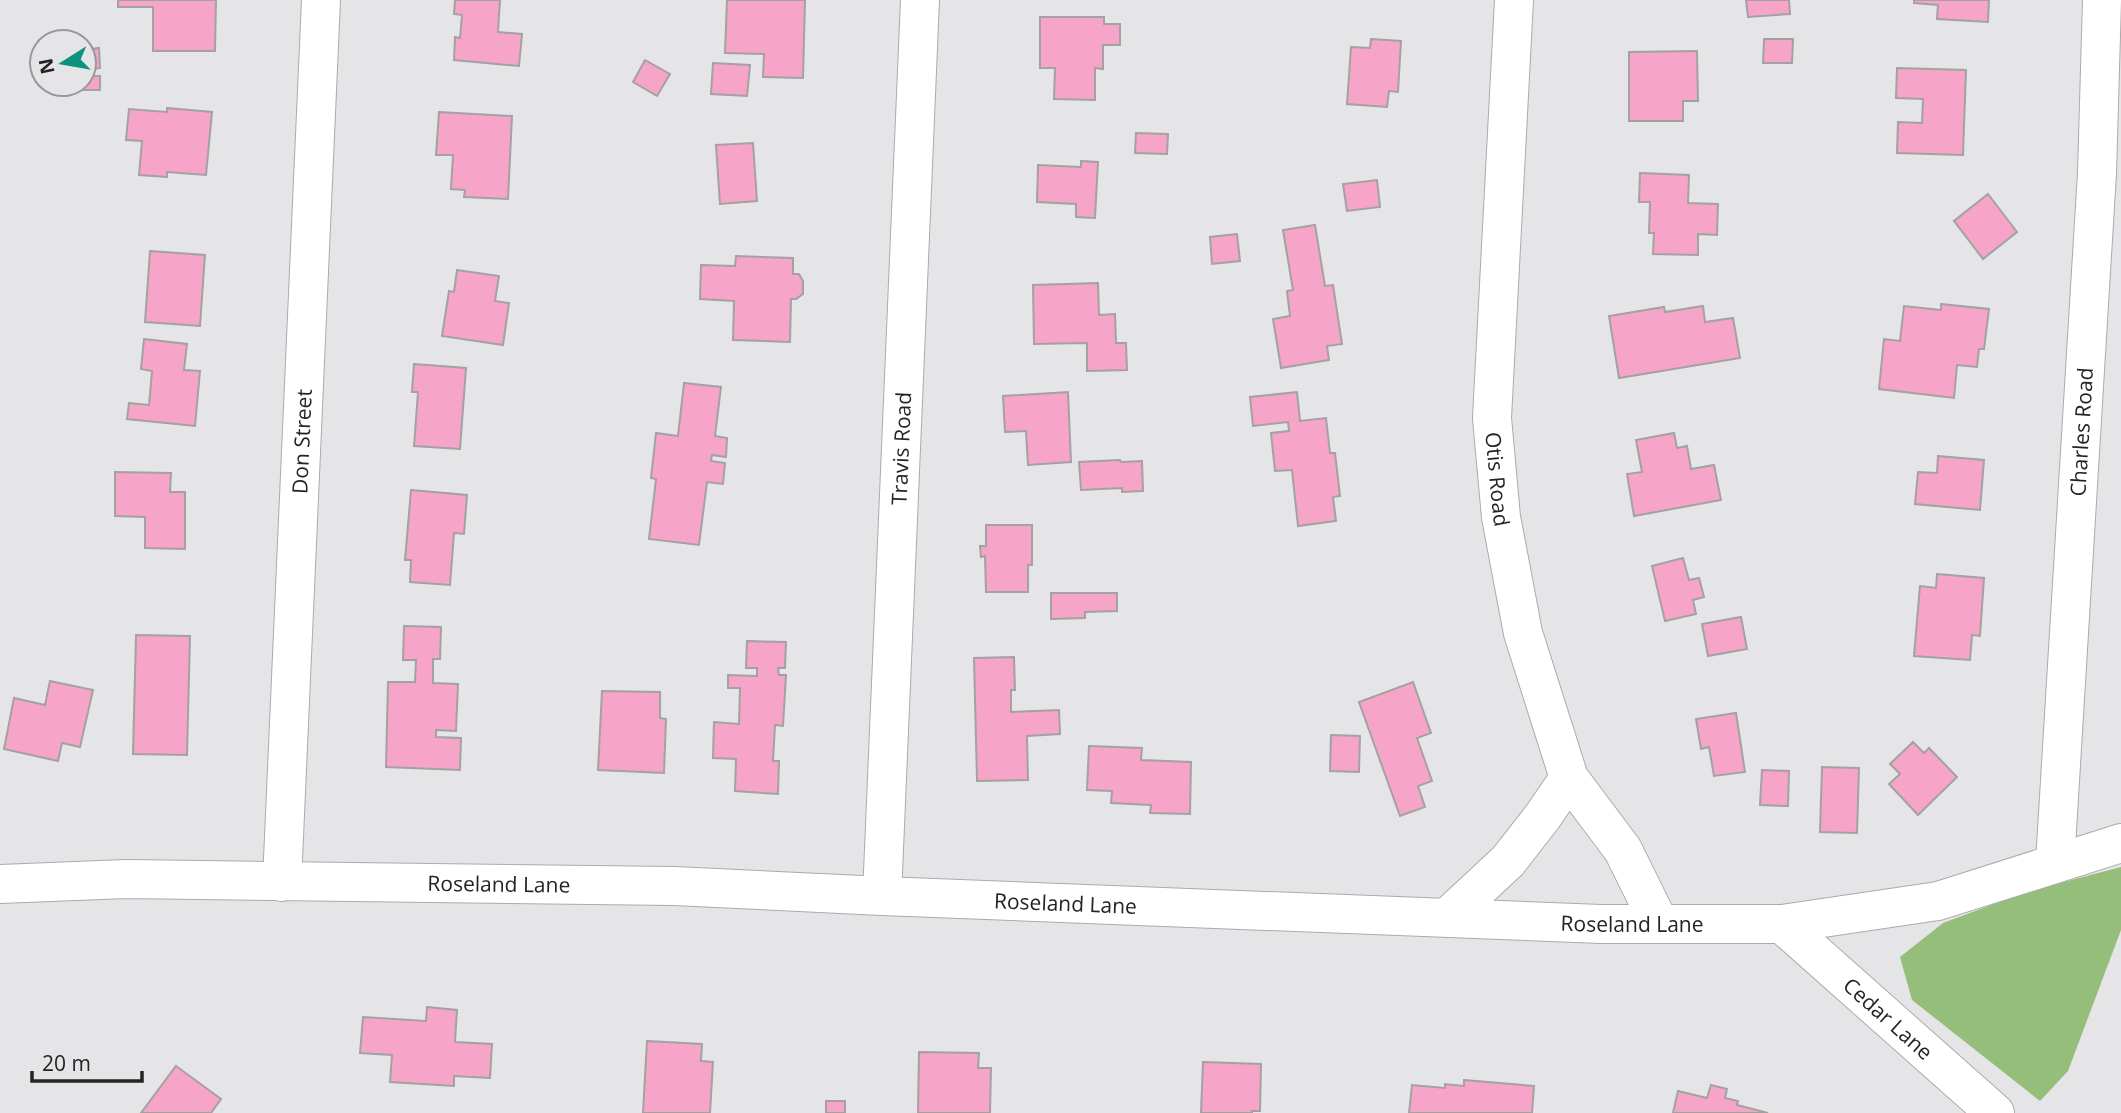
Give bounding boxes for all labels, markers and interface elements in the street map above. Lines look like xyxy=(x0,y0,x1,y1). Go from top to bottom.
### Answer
north arrow xyxy=(28,28,98,98)
text: N xyxy=(32,56,61,76)
street label: Charles Road xyxy=(2063,367,2099,497)
street label: Don Street xyxy=(285,388,318,494)
street label: Travis Road xyxy=(885,391,917,506)
street label: Otis Road xyxy=(1479,431,1517,529)
street label: Roseland Lane xyxy=(427,869,571,899)
street label: Roseland Lane xyxy=(994,886,1137,920)
street label: Roseland Lane xyxy=(1560,908,1704,938)
street label: Cedar Lane xyxy=(1837,971,1939,1066)
scale bar xyxy=(32,1040,142,1084)
text: 20 m xyxy=(42,1049,91,1077)

